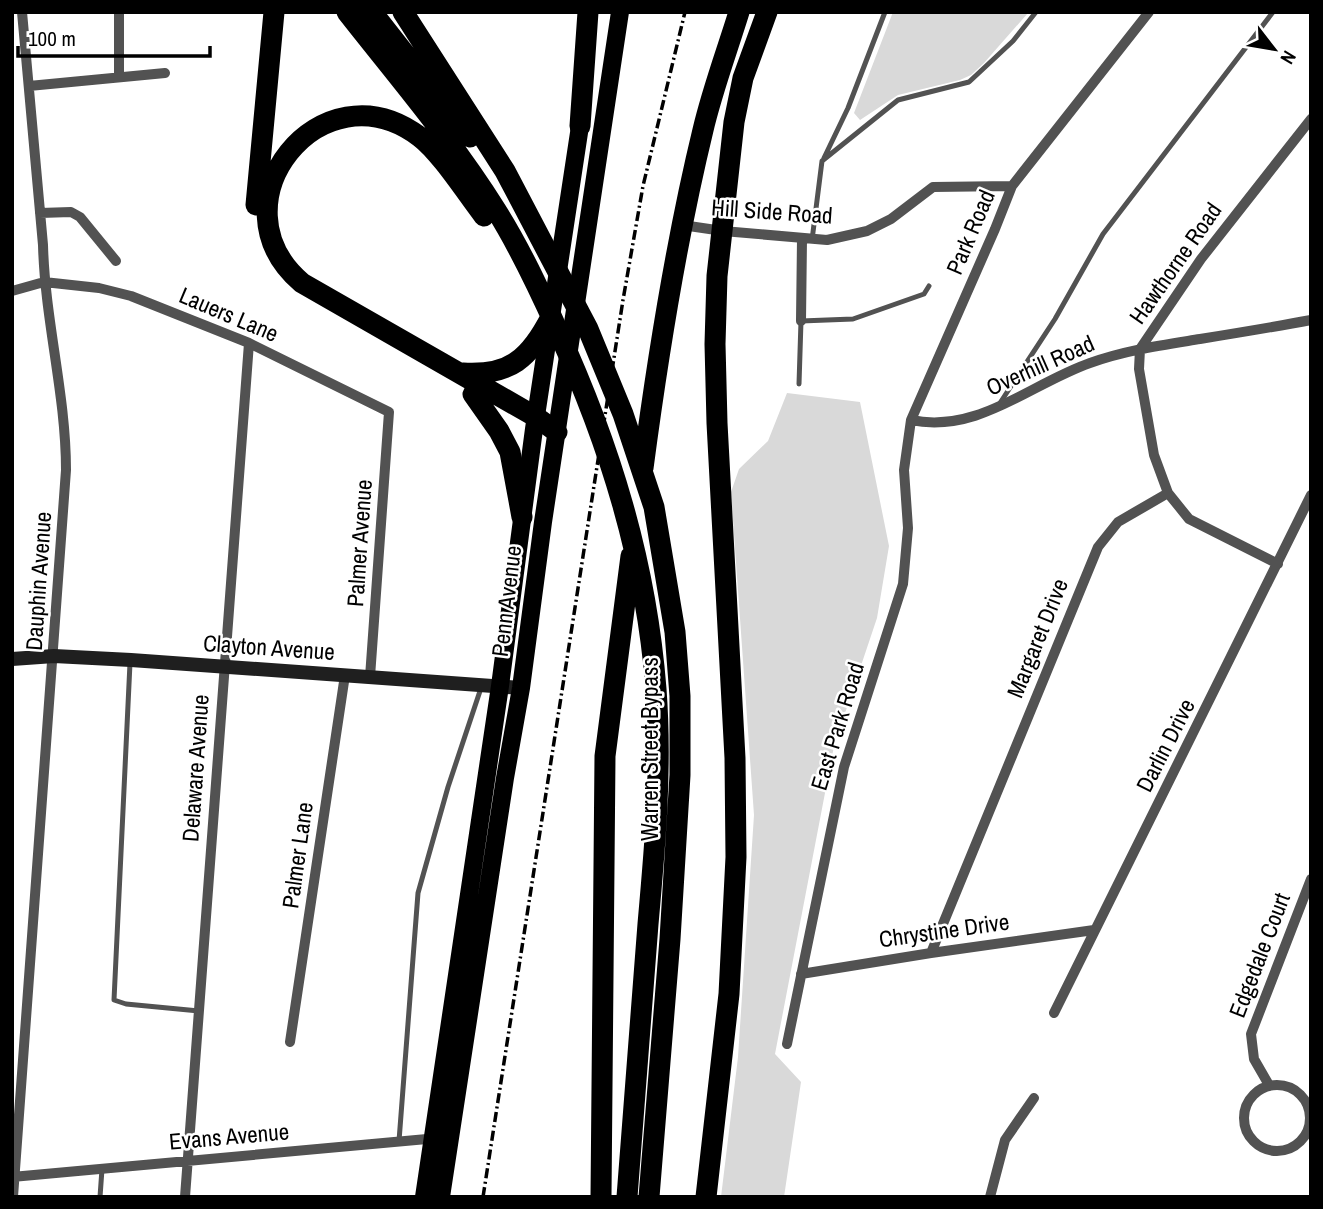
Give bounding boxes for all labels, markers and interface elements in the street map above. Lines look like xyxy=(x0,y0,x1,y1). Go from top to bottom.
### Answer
scale bar xyxy=(18,14,210,58)
north arrow xyxy=(1239,14,1309,84)
text: 100 m xyxy=(28,24,76,53)
text: N xyxy=(1275,46,1303,69)
street label: Park Road xyxy=(938,185,1002,279)
street label: Hill Side Road xyxy=(710,191,834,231)
street label: Hawthorne Road xyxy=(1122,196,1228,330)
street label: Lauers Lane xyxy=(175,279,283,349)
street label: Overhill Road xyxy=(981,327,1099,403)
street label: Palmer Avenue xyxy=(339,478,379,608)
street label: Dauphin Avenue xyxy=(18,511,58,651)
street label: Penn Avenue xyxy=(484,544,528,658)
street label: Margaret Drive xyxy=(999,574,1075,702)
street label: Clayton Avenue xyxy=(202,627,336,667)
street label: Warren Street Bypass xyxy=(634,657,665,841)
street label: East Park Road xyxy=(803,658,871,794)
street label: Delaware Avenue xyxy=(174,693,216,843)
street label: Darlin Drive xyxy=(1128,693,1202,797)
street label: Palmer Lane xyxy=(274,800,320,910)
street label: Edgedale Court xyxy=(1221,888,1297,1022)
street label: Chrystine Drive xyxy=(877,906,1011,954)
street label: Evans Avenue xyxy=(168,1115,290,1157)

